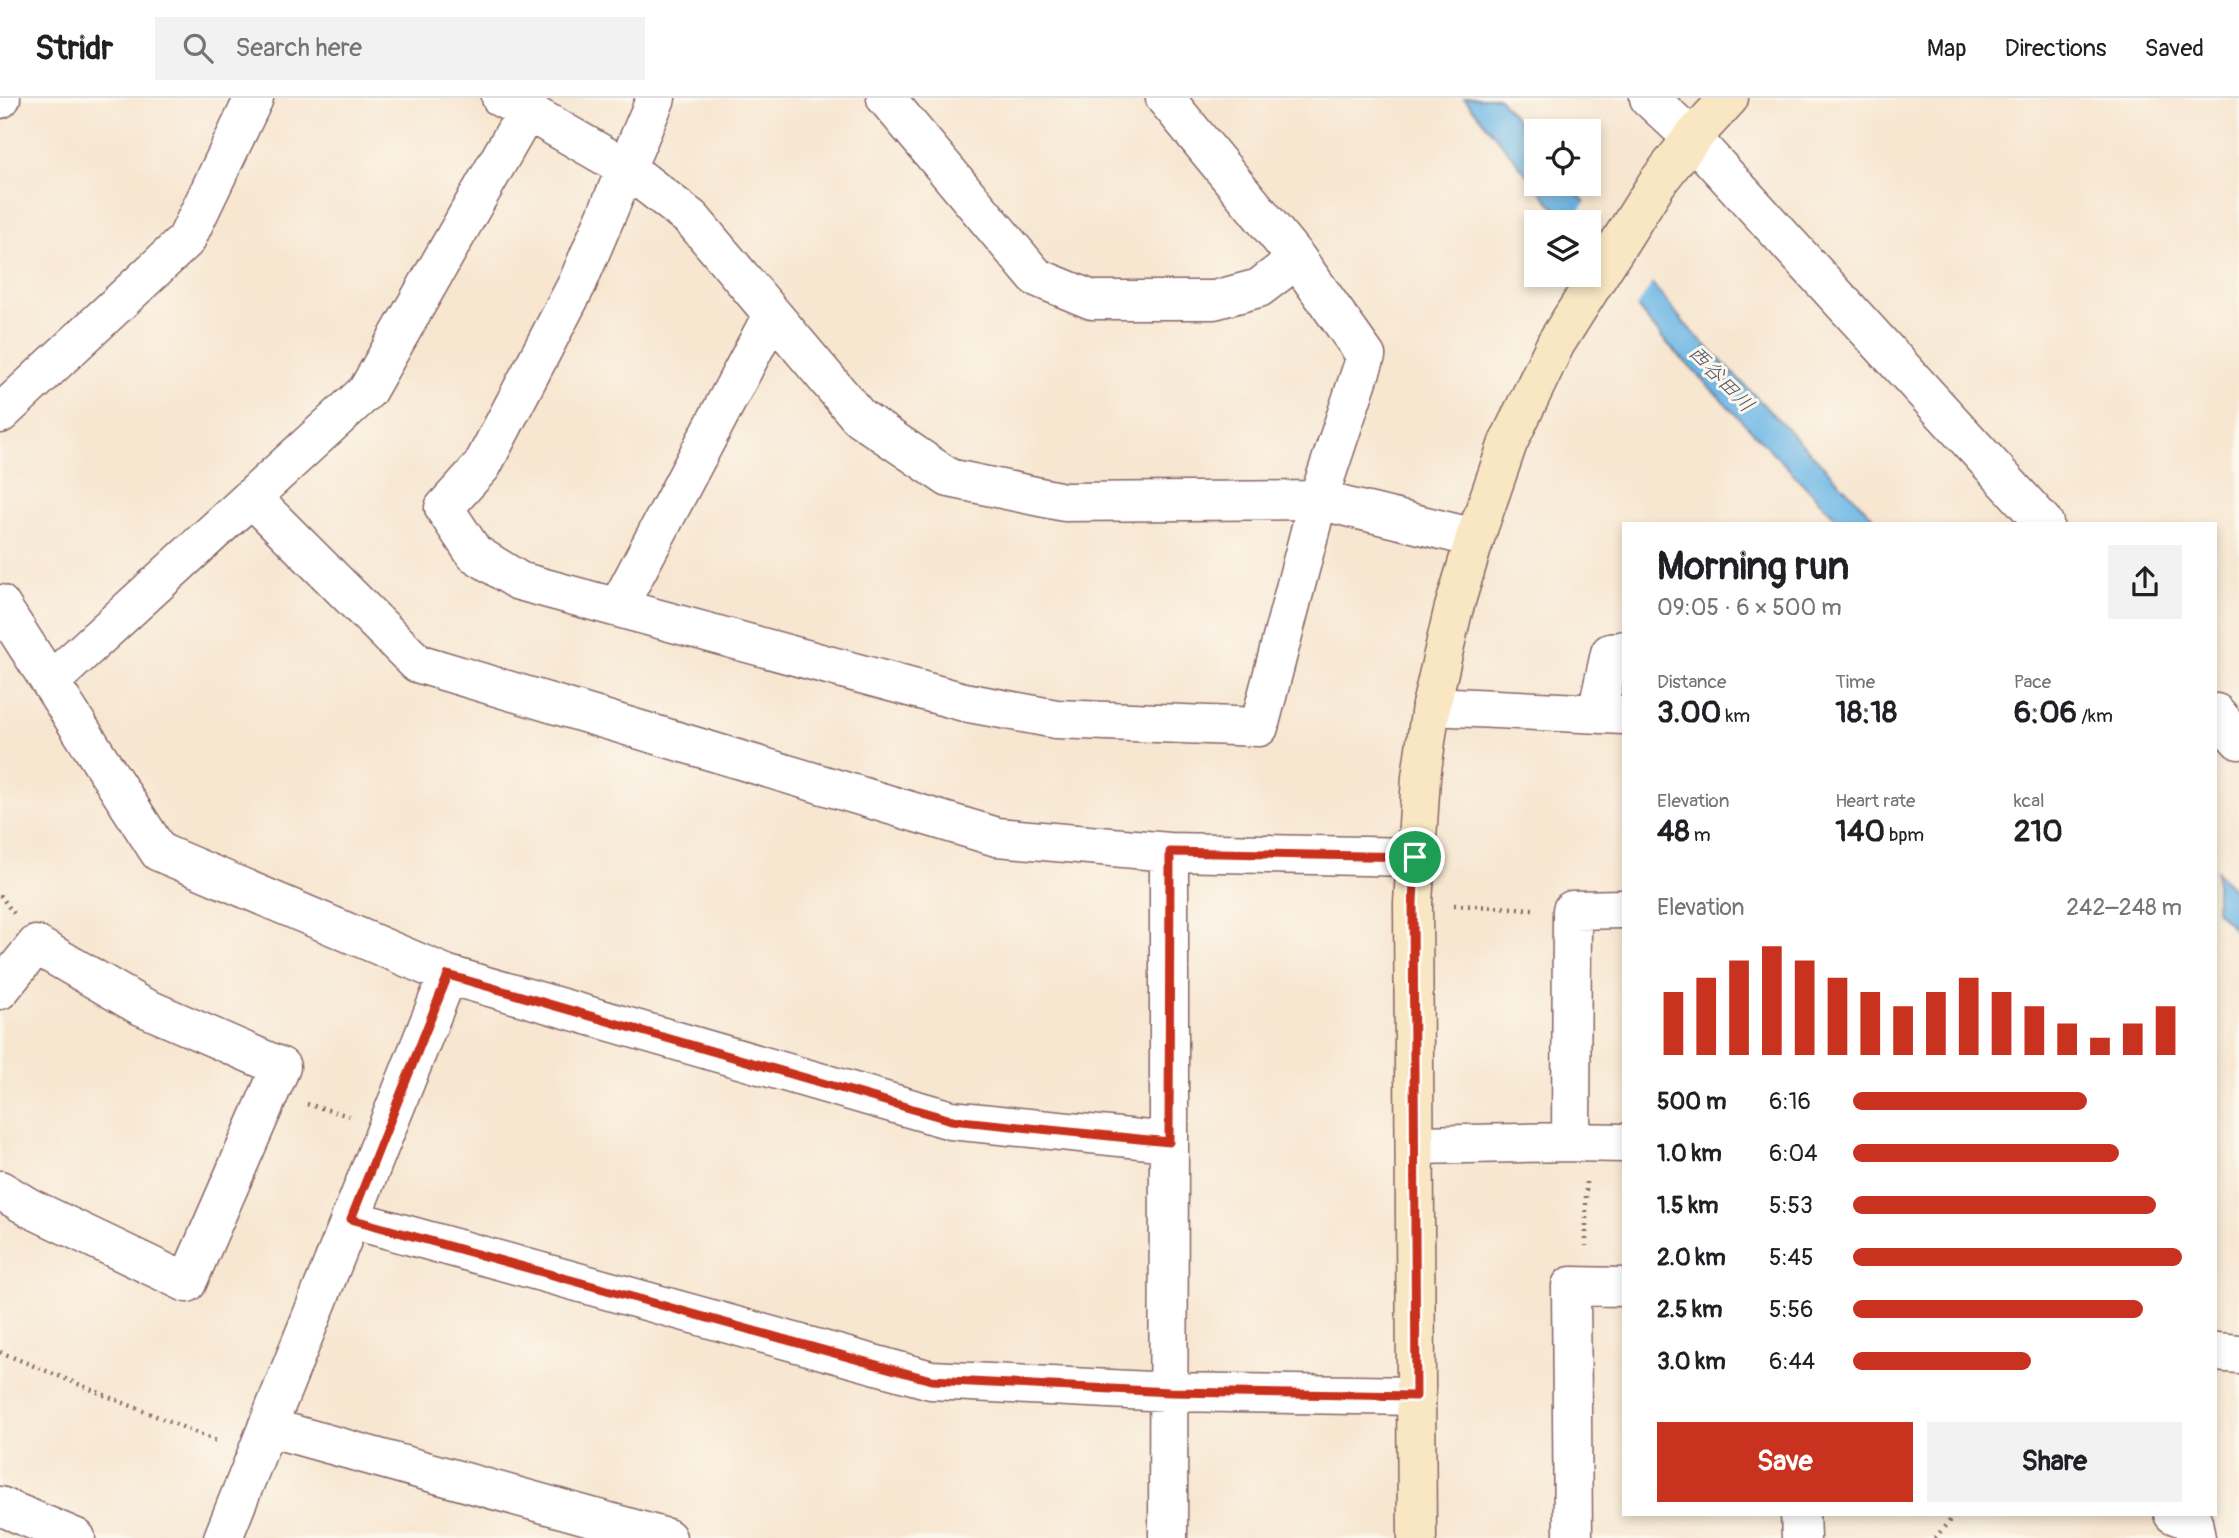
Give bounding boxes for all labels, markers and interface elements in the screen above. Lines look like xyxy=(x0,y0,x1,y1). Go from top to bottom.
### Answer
search box xyxy=(155,17,645,80)
text: Stridr xyxy=(35,28,113,69)
icon: search xyxy=(179,29,217,67)
text: Search here xyxy=(235,32,362,64)
text: Map xyxy=(1927,34,1967,63)
text: Directions xyxy=(2005,34,2106,63)
text: Saved xyxy=(2144,34,2204,63)
map controls xyxy=(1524,119,1601,287)
button: locate xyxy=(1524,119,1601,196)
button: layers xyxy=(1524,210,1601,287)
water label: 西谷田川 xyxy=(1682,339,1760,419)
text: Morning run xyxy=(1657,543,1849,591)
button: share xyxy=(2108,545,2182,619)
text: 09:05 · 6 × 500 m xyxy=(1657,593,1842,622)
text: Distance xyxy=(1657,670,1726,694)
text: Time xyxy=(1835,670,1875,694)
text: Pace xyxy=(2014,670,2051,694)
text: 3.00 xyxy=(1657,694,1721,731)
text: 18:18 xyxy=(1835,694,1897,731)
text: 6:06 xyxy=(2014,694,2077,731)
text: km xyxy=(1721,704,1750,728)
text: /km xyxy=(2077,704,2113,728)
text: Elevation xyxy=(1657,789,1729,813)
text: Heart rate xyxy=(1835,789,1915,813)
text: kcal xyxy=(2014,789,2045,813)
text: 48 xyxy=(1657,813,1690,850)
text: 140 xyxy=(1835,813,1885,850)
text: 210 xyxy=(2014,813,2063,850)
text: m xyxy=(1690,823,1711,847)
text: bpm xyxy=(1885,823,1924,847)
pin xyxy=(1385,827,1445,887)
icon: arrive xyxy=(1396,838,1434,876)
text: Elevation xyxy=(1657,893,1745,922)
text: 242–248 m xyxy=(2066,893,2182,922)
text: 500 m xyxy=(1657,1087,1726,1116)
text: 6:16 xyxy=(1769,1087,1811,1116)
text: 1.0 km xyxy=(1657,1139,1722,1168)
text: 6:04 xyxy=(1769,1139,1818,1168)
text: 1.5 km xyxy=(1657,1191,1719,1220)
text: 5:53 xyxy=(1769,1191,1813,1220)
text: 2.0 km xyxy=(1657,1243,1726,1272)
text: 5:45 xyxy=(1769,1243,1813,1272)
text: 2.5 km xyxy=(1657,1295,1722,1324)
text: 5:56 xyxy=(1769,1295,1813,1324)
text: 3.0 km xyxy=(1657,1347,1726,1376)
text: 6:44 xyxy=(1769,1347,1815,1376)
button: Save xyxy=(1657,1422,1913,1502)
button: Share xyxy=(1927,1422,2182,1502)

